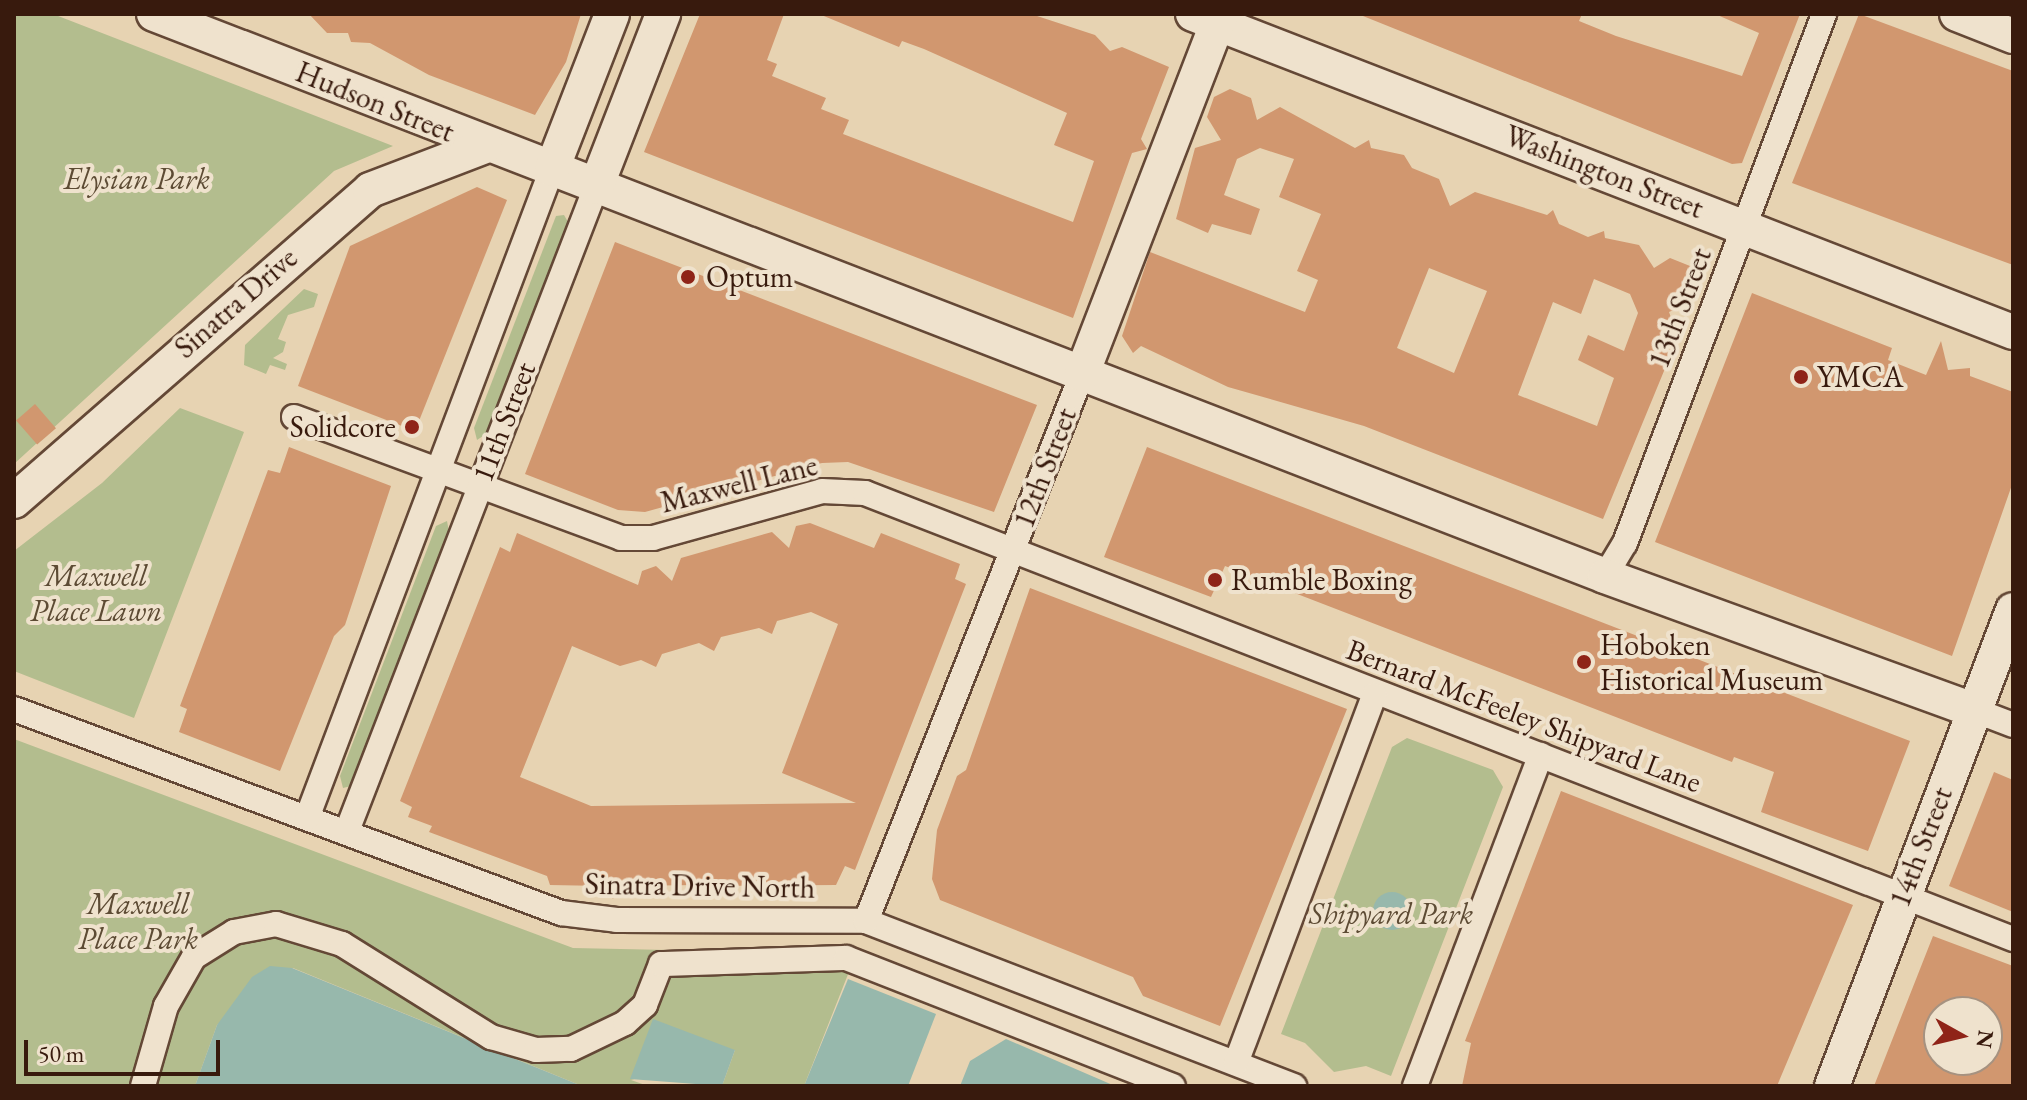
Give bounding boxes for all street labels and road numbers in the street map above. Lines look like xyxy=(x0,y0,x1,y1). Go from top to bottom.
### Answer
street label: Hudson Street xyxy=(291,54,459,150)
street label: Washington Street xyxy=(1500,118,1708,226)
street label: Sinatra Drive xyxy=(167,240,305,366)
street label: 13th Street xyxy=(1641,243,1719,373)
street label: 11th Street xyxy=(465,357,543,487)
street label: 12th Street xyxy=(1006,403,1084,533)
street label: Maxwell Lane xyxy=(657,447,821,521)
street label: Bernard McFeeley Shipyard Lane xyxy=(1342,632,1706,800)
street label: 14th Street xyxy=(1882,782,1960,912)
street label: Sinatra Drive North xyxy=(585,866,815,906)

